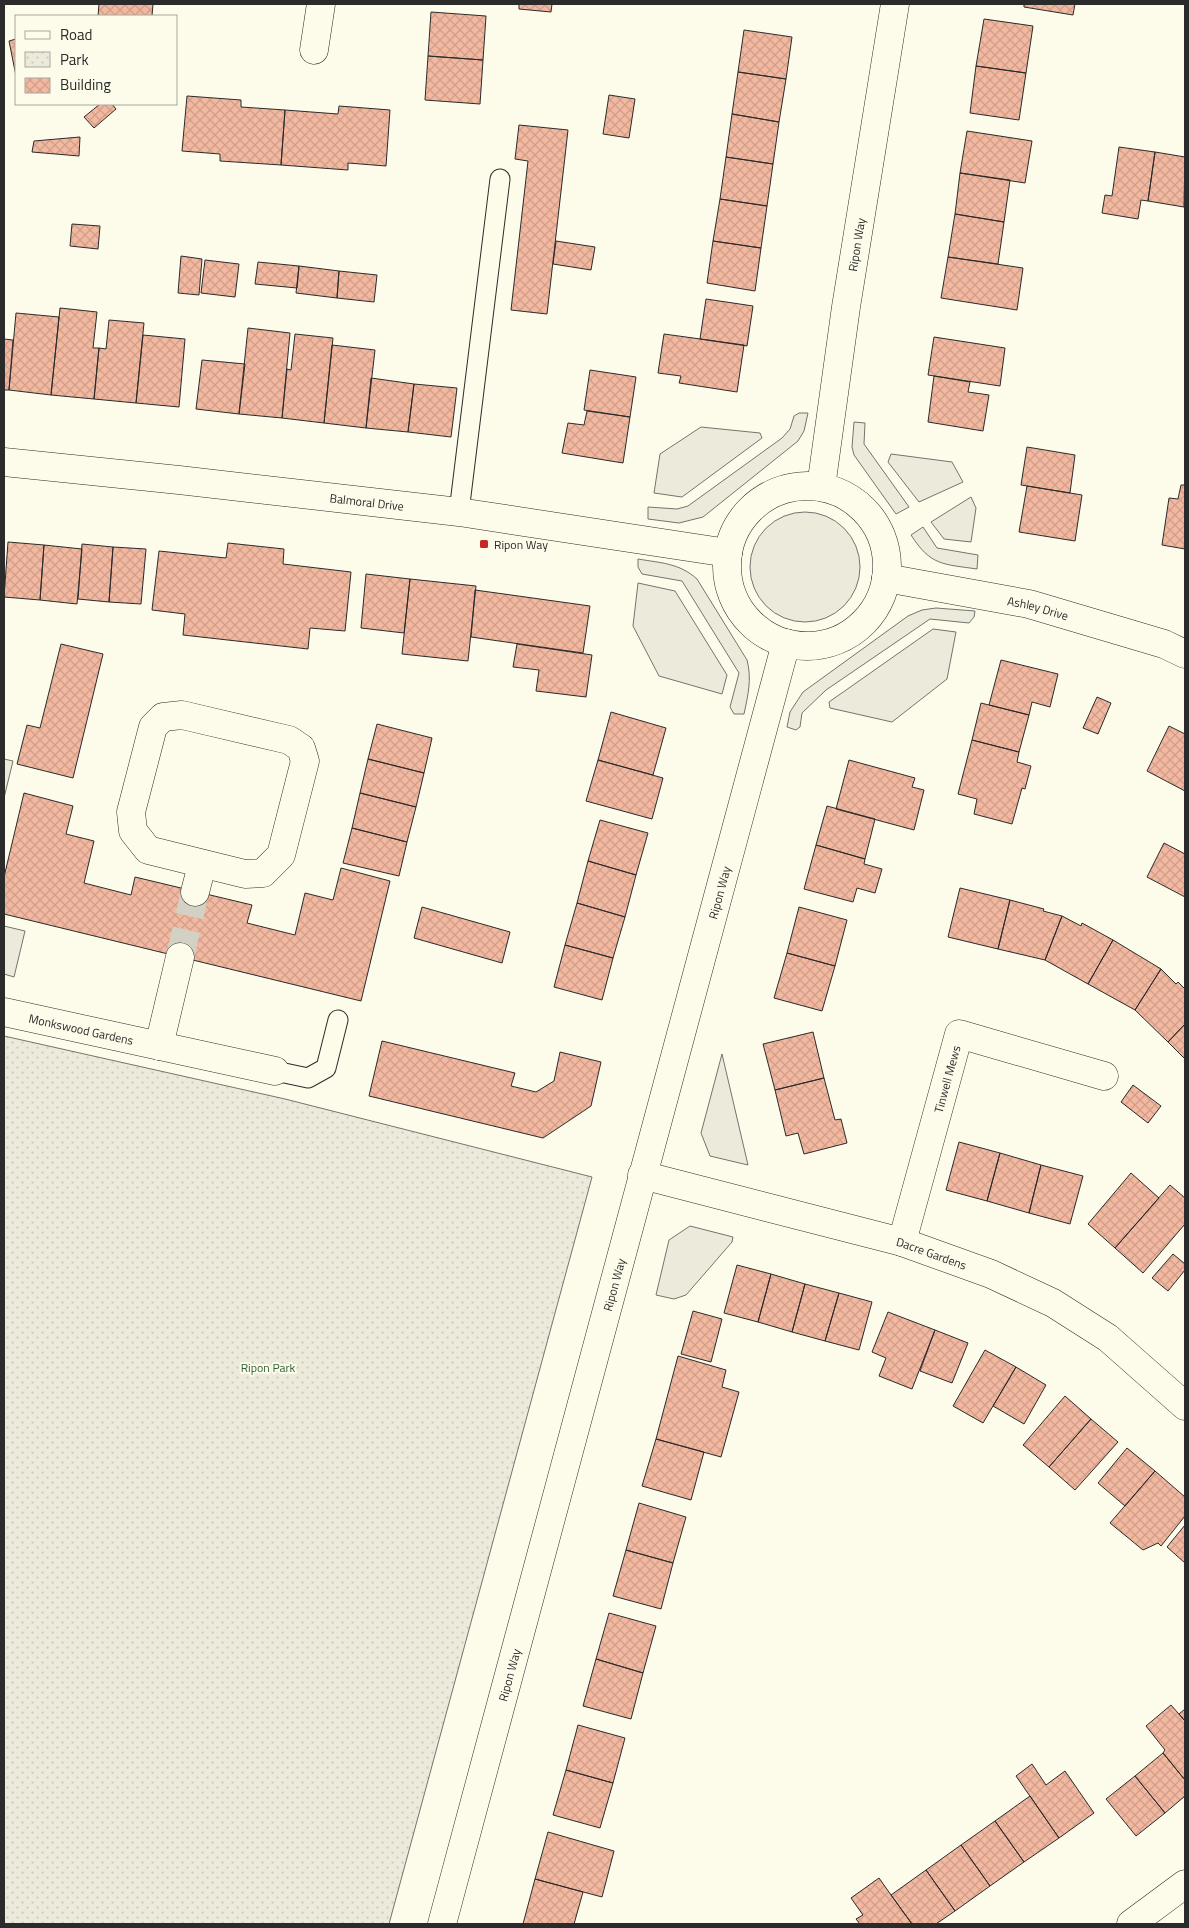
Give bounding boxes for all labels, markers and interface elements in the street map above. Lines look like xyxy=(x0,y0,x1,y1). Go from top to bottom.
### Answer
legend xyxy=(15,15,178,105)
text: Road xyxy=(60,23,92,46)
text: Park xyxy=(60,48,89,71)
text: Building xyxy=(60,73,111,96)
street label: Ripon Way xyxy=(842,216,870,273)
street label: Balmoral Drive xyxy=(329,488,405,515)
place label: Ripon Way xyxy=(494,535,548,554)
marker: Ripon Way xyxy=(478,538,490,550)
street label: Ashley Drive xyxy=(1006,591,1071,625)
street label: Ripon Way xyxy=(703,864,735,921)
street label: Monkswood Gardens xyxy=(27,1008,136,1050)
street label: Tinwell Mews xyxy=(928,1043,965,1115)
street label: Dacre Gardens xyxy=(894,1231,970,1274)
street label: Ripon Way xyxy=(598,1256,630,1313)
park label: Ripon Park xyxy=(241,1358,296,1377)
street label: Ripon Way xyxy=(493,1646,525,1703)

